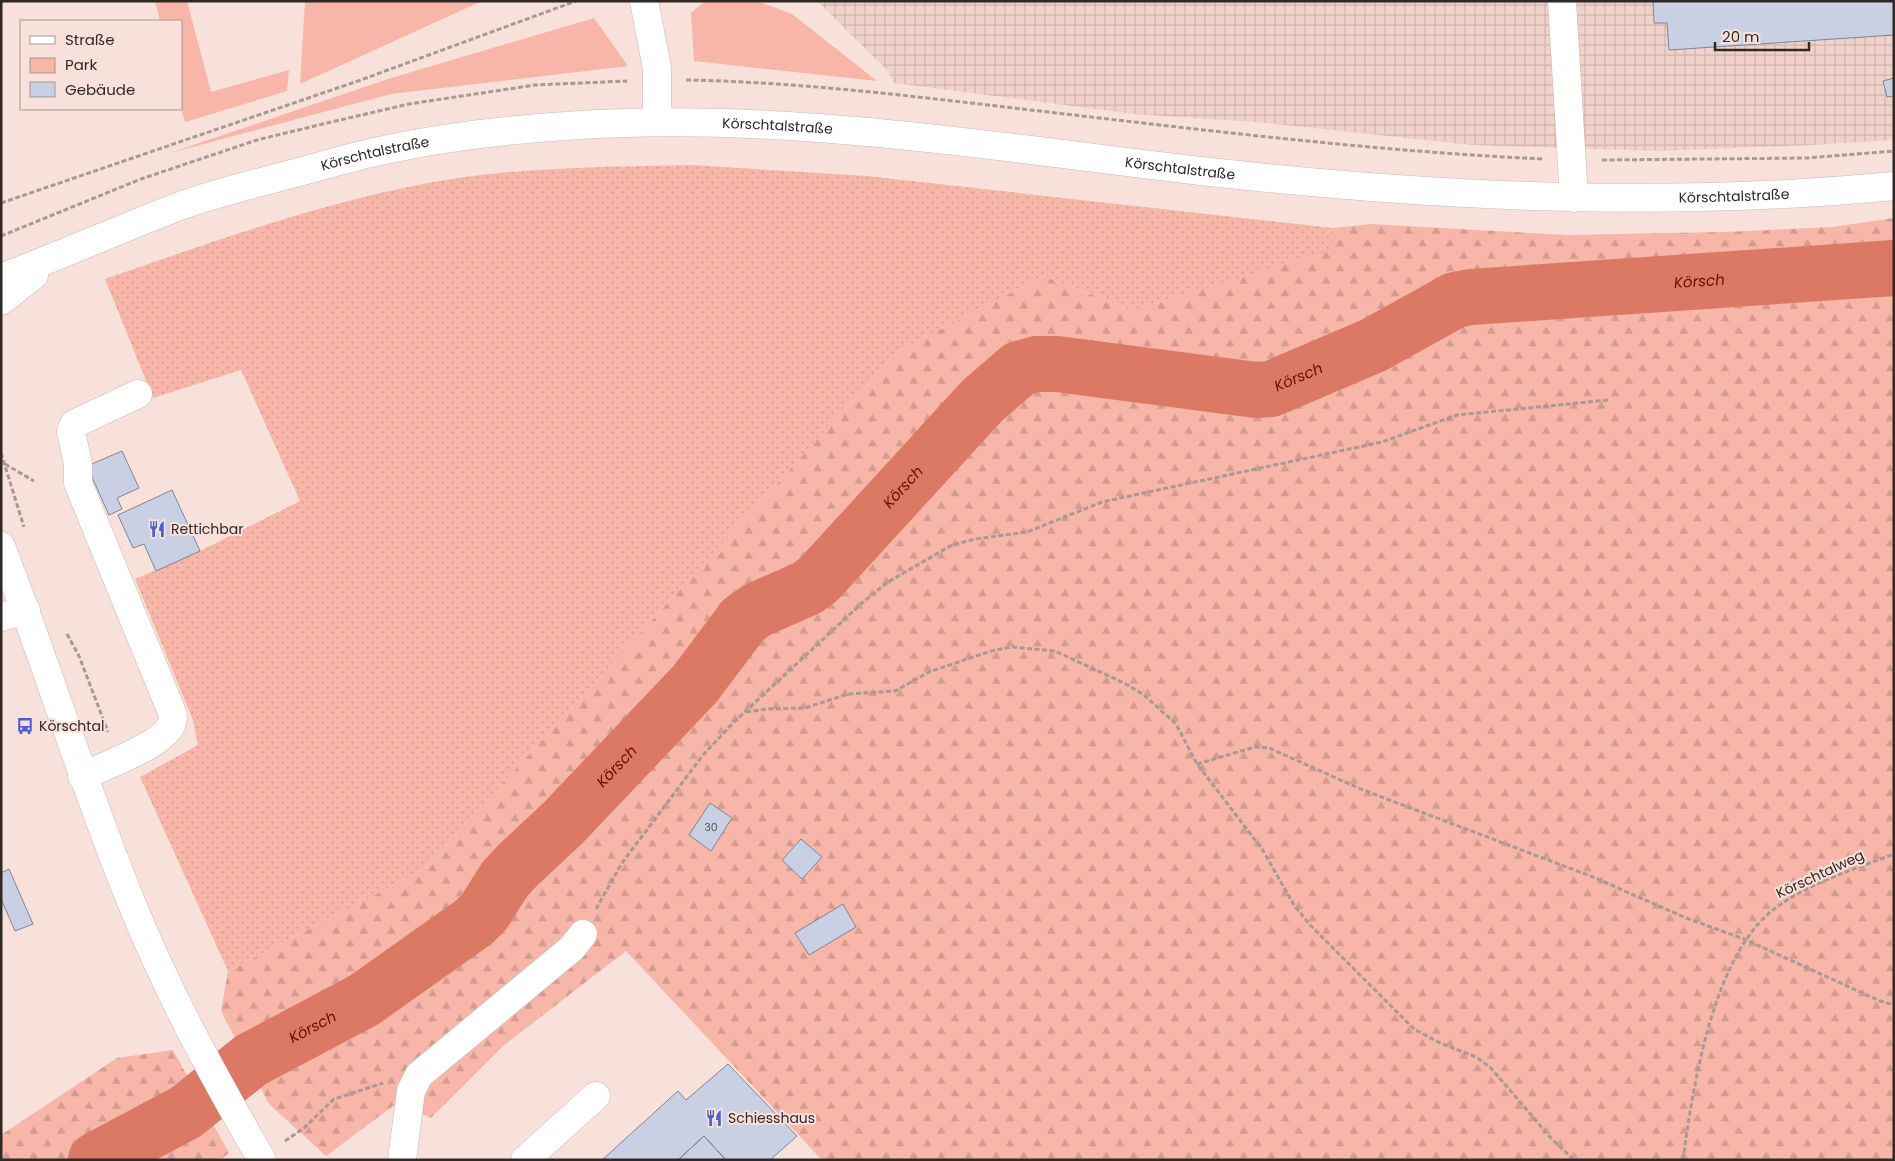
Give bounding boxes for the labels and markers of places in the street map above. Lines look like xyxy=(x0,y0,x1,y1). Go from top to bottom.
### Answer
restaurant icon: Rettichbar xyxy=(147,519,167,539)
place label: Rettichbar xyxy=(171,519,243,539)
bus stop icon: Körschtal xyxy=(15,716,35,736)
place label: Körschtal xyxy=(39,716,104,736)
restaurant icon: Schiesshaus xyxy=(704,1108,724,1128)
place label: Schiesshaus xyxy=(728,1108,815,1128)

